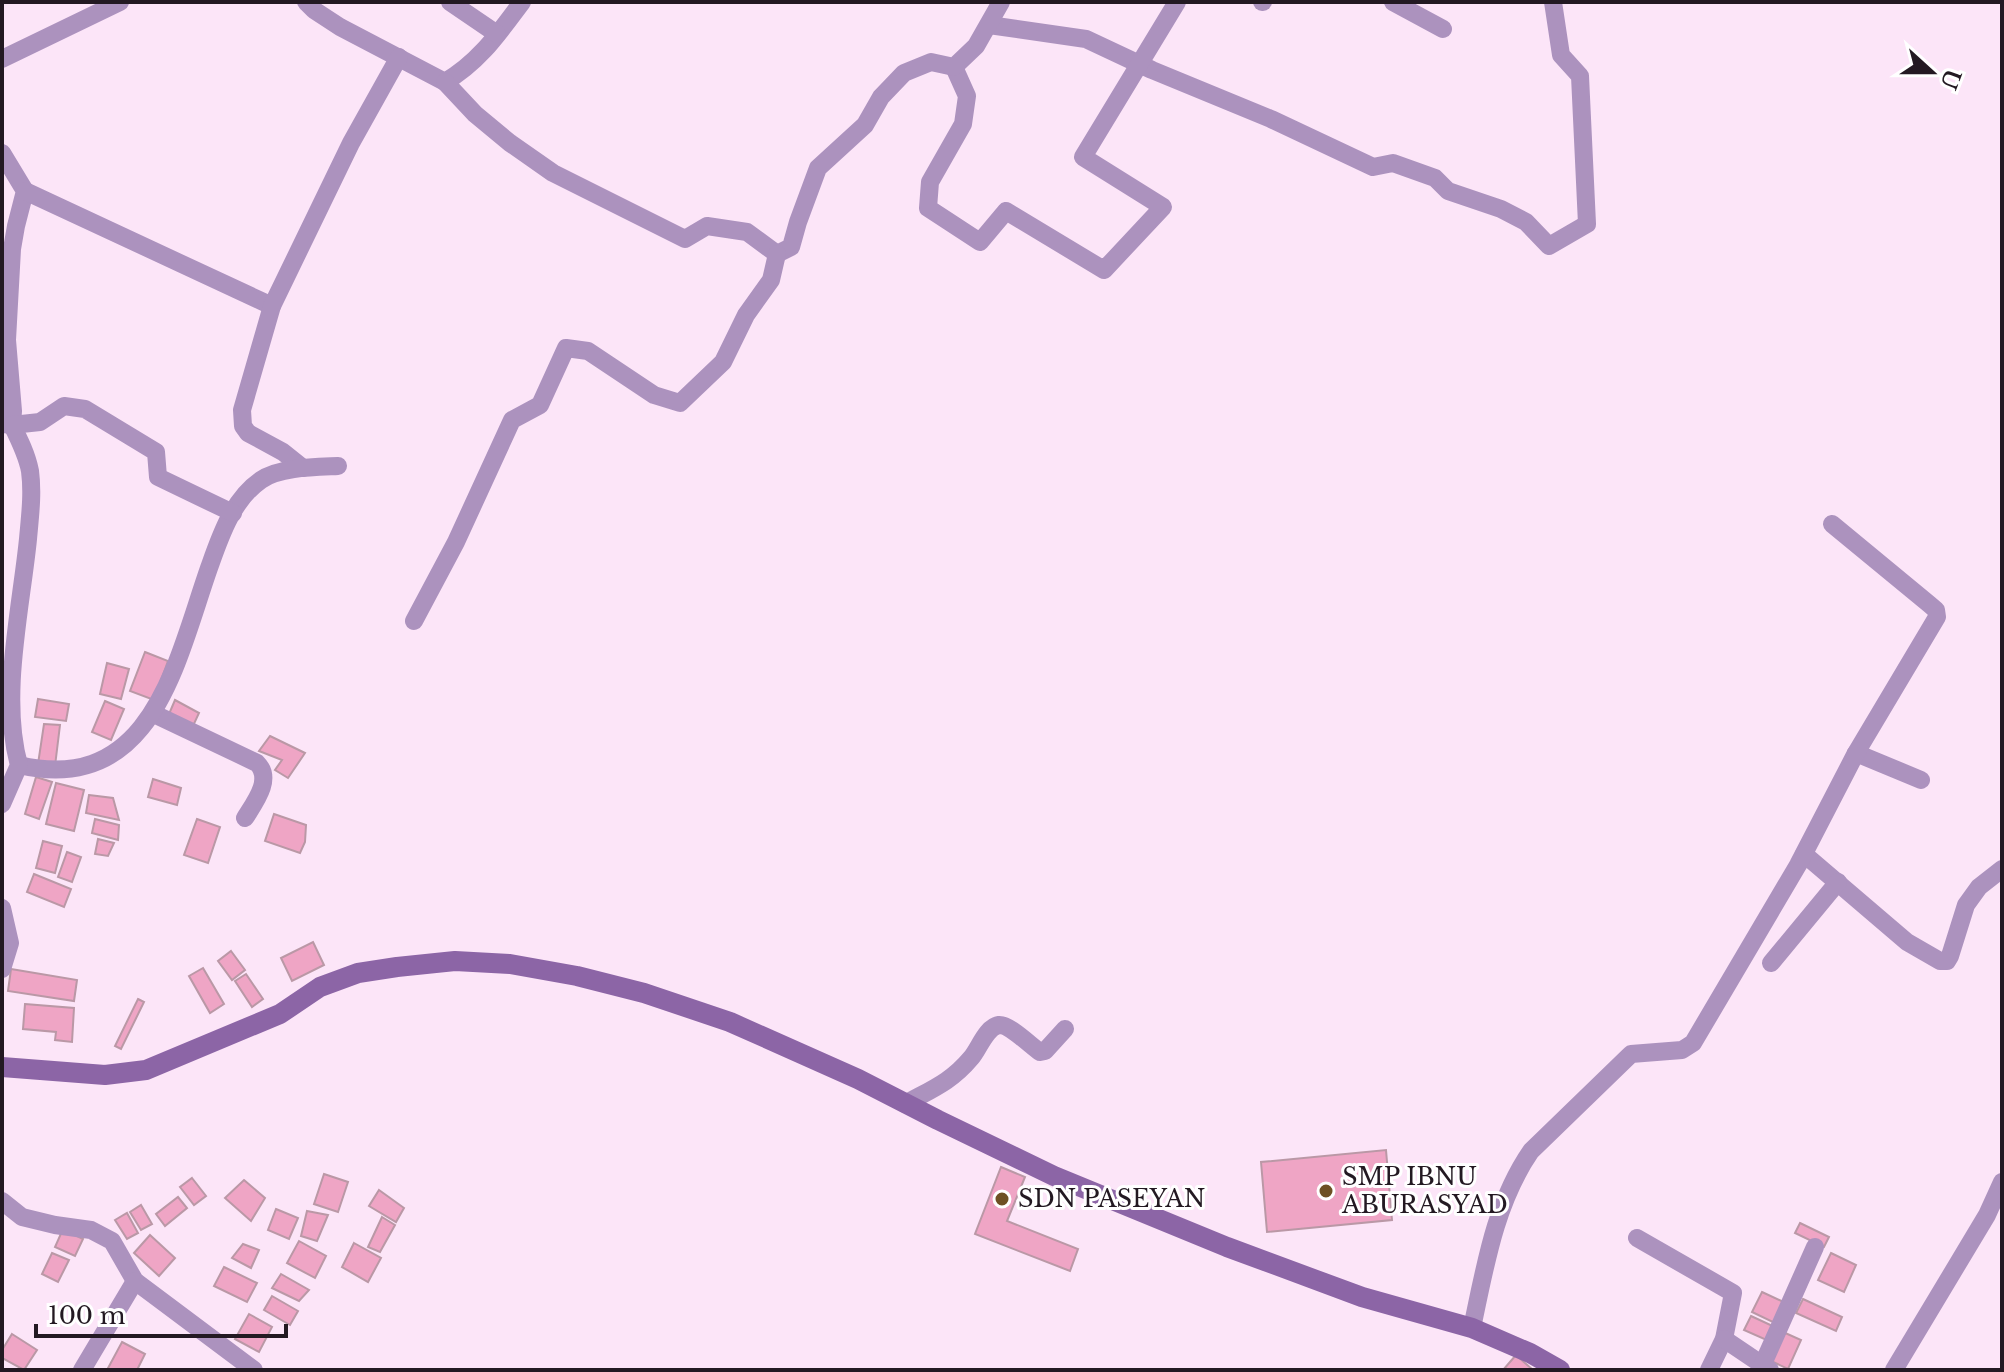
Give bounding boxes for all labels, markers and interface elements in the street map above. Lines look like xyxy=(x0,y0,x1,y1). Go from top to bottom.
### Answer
north arrow xyxy=(1892,32,1972,112)
text: U xyxy=(1934,65,1966,93)
place label: SMP IBNU ABURASYAD xyxy=(1341,1162,1508,1219)
marker: SMP IBNU ABURASYAD xyxy=(1317,1182,1335,1200)
place label: SDN PASEYAN xyxy=(1018,1184,1206,1213)
marker: SDN PASEYAN xyxy=(993,1190,1011,1208)
scale bar xyxy=(36,1288,286,1338)
text: 100 m xyxy=(48,1301,126,1330)

